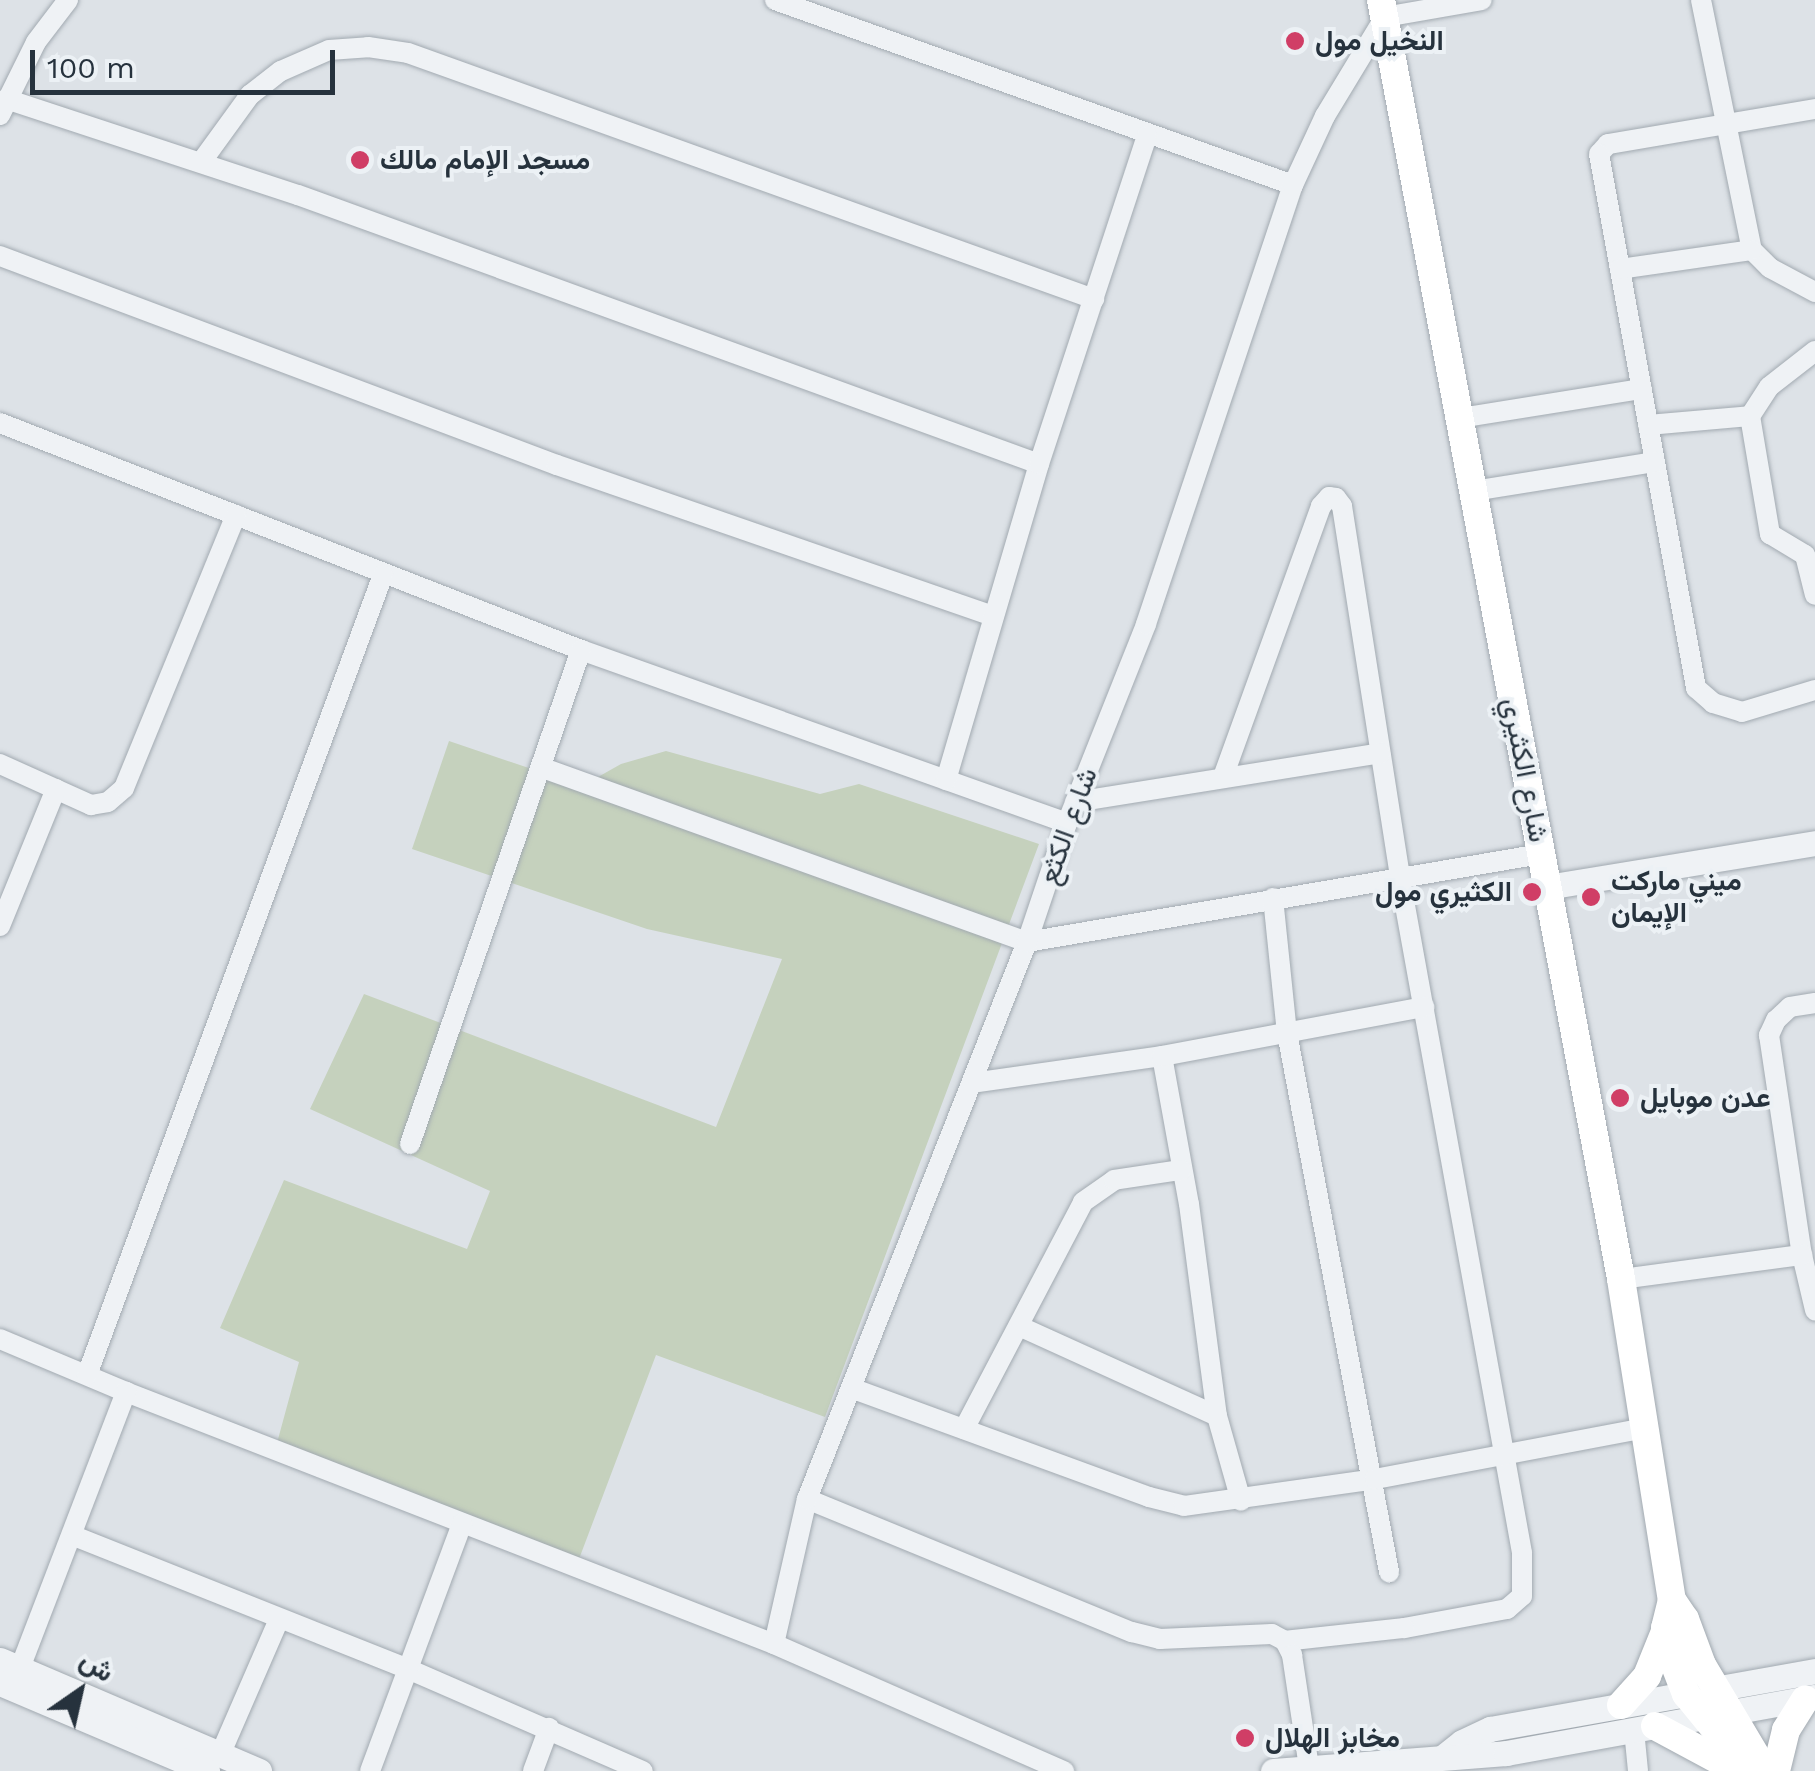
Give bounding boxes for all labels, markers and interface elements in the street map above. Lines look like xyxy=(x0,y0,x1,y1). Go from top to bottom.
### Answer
place label: النخيل مول xyxy=(1315,24,1444,58)
scale bar xyxy=(35,30,340,92)
marker: النخيل مول xyxy=(1284,30,1306,52)
text: 100 m xyxy=(47,50,135,85)
place label: مسجد الإمام مالك xyxy=(380,143,590,177)
marker: مسجد الإمام مالك xyxy=(349,149,371,171)
street label: شارع الكثيري xyxy=(1495,695,1555,845)
street label: شارع الكثع xyxy=(1031,763,1105,889)
place label: ميني ماركت الإيمان xyxy=(1611,864,1742,930)
place label: الكثيري مول xyxy=(1375,875,1512,909)
marker: الكثيري مول xyxy=(1521,881,1543,903)
marker: ميني ماركت الإيمان xyxy=(1580,886,1602,908)
place label: عدن موبايل xyxy=(1640,1081,1771,1115)
marker: عدن موبايل xyxy=(1609,1087,1631,1109)
north arrow xyxy=(30,1641,130,1741)
text: ش xyxy=(74,1643,120,1689)
place label: مخابز الهلال xyxy=(1265,1721,1400,1755)
marker: مخابز الهلال xyxy=(1234,1727,1256,1749)

